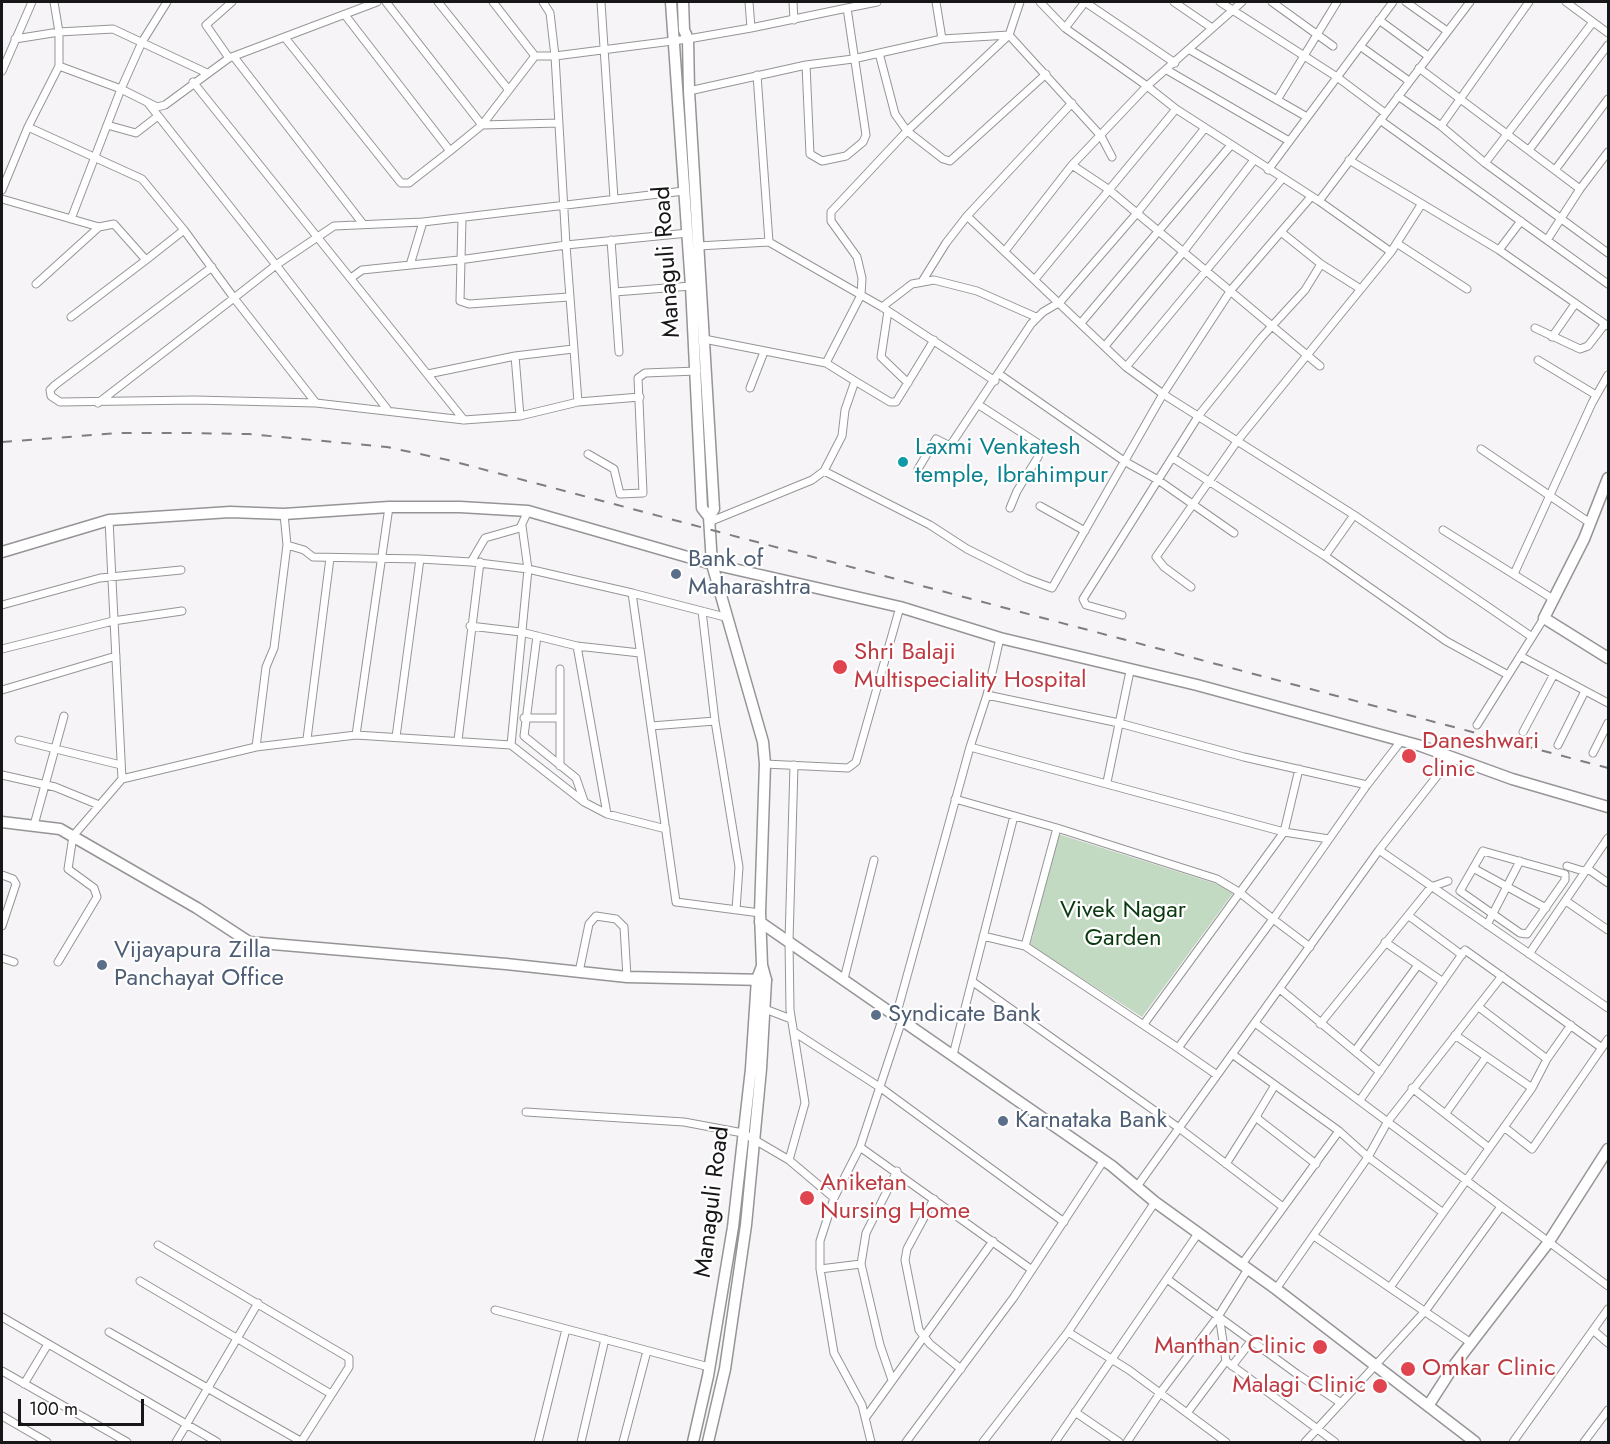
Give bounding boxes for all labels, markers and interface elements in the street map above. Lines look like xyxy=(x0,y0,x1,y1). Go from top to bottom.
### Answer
street label: Managuli Road xyxy=(648,185,688,339)
place label: Laxmi Venkatesh temple, Ibrahimpur xyxy=(915,434,1108,490)
marker: Laxmi Venkatesh temple, Ibrahimpur xyxy=(896,455,910,469)
place label: Bank of Maharashtra xyxy=(688,546,811,602)
marker: Bank of Maharashtra xyxy=(669,567,683,581)
place label: Shri Balaji Multispeciality Hospital xyxy=(854,639,1086,695)
marker: Shri Balaji Multispeciality Hospital xyxy=(831,658,849,676)
place label: Daneshwari clinic xyxy=(1422,728,1539,784)
marker: Daneshwari clinic xyxy=(1400,747,1418,765)
park label: Vivek Nagar Garden xyxy=(1060,897,1186,953)
place label: Vijayapura Zilla Panchayat Office xyxy=(114,937,284,993)
marker: Vijayapura Zilla Panchayat Office xyxy=(95,958,109,972)
place label: Syndicate Bank xyxy=(888,1001,1041,1029)
marker: Syndicate Bank xyxy=(869,1008,883,1022)
place label: Karnataka Bank xyxy=(1015,1107,1167,1135)
marker: Karnataka Bank xyxy=(996,1114,1010,1128)
street label: Managuli Road xyxy=(689,1125,737,1279)
place label: Aniketan Nursing Home xyxy=(820,1170,970,1226)
marker: Aniketan Nursing Home xyxy=(798,1189,816,1207)
place label: Manthan Clinic xyxy=(1154,1333,1306,1361)
marker: Manthan Clinic xyxy=(1311,1338,1329,1356)
place label: Omkar Clinic xyxy=(1422,1355,1556,1383)
marker: Omkar Clinic xyxy=(1399,1360,1417,1378)
place label: Malagi Clinic xyxy=(1232,1372,1366,1400)
marker: Malagi Clinic xyxy=(1371,1377,1389,1395)
scale bar xyxy=(21,1387,147,1425)
text: 100 m xyxy=(29,1396,78,1422)

